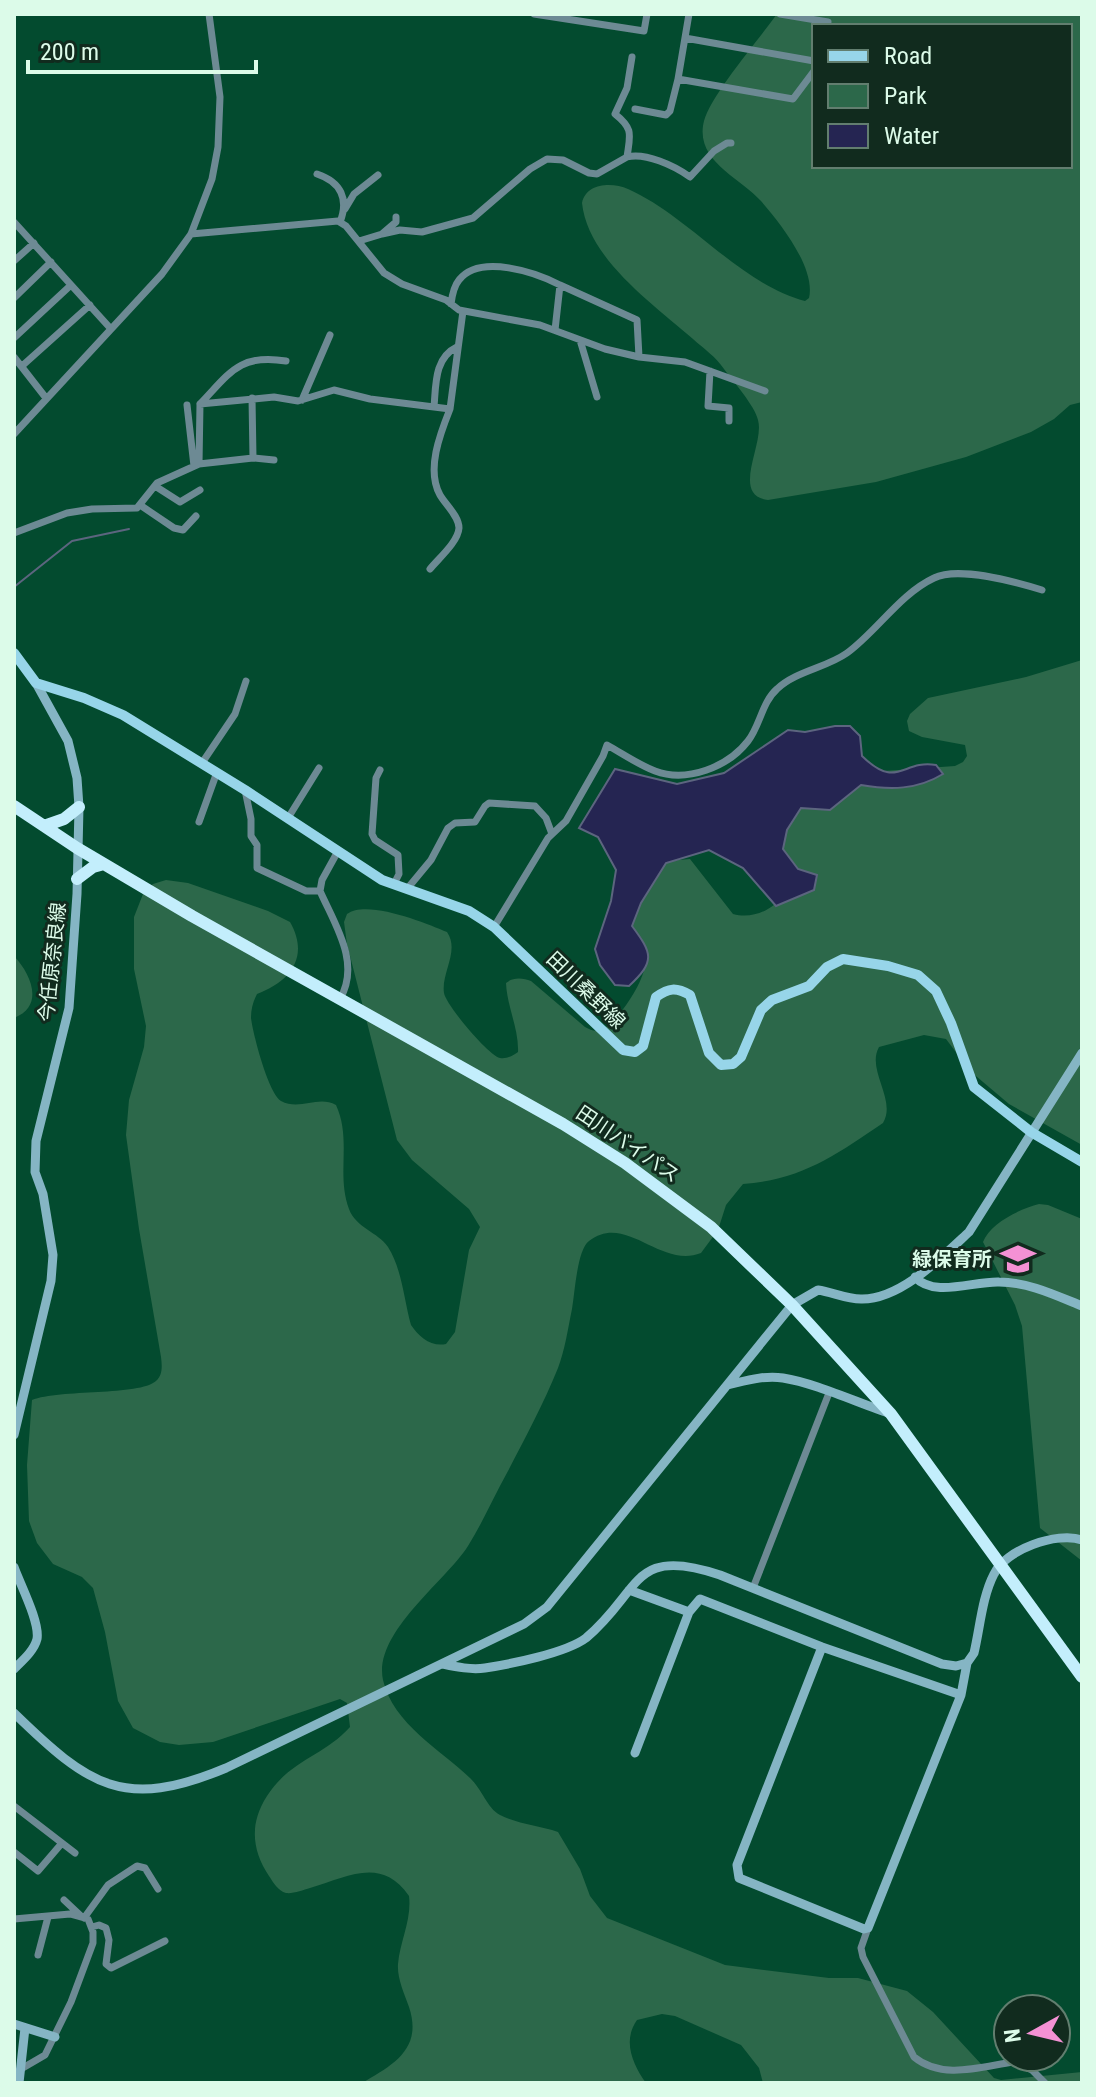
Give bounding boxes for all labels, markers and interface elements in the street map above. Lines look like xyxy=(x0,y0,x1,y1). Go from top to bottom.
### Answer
scale bar xyxy=(28,24,256,74)
legend xyxy=(812,24,1072,168)
text: 200 m xyxy=(40,38,99,66)
text: Road xyxy=(884,42,932,70)
text: Park xyxy=(884,82,927,110)
text: Water xyxy=(884,122,939,150)
street label: 今任原奈良線 xyxy=(34,901,70,1023)
street label: 田川桑野線 xyxy=(542,947,630,1033)
street label: 田川バイパス xyxy=(572,1101,684,1187)
school or university icon: 緑保育所 xyxy=(999,1240,1037,1278)
place label: 緑保育所 xyxy=(912,1247,992,1271)
north arrow xyxy=(992,1993,1072,2073)
text: N xyxy=(999,2027,1026,2044)

